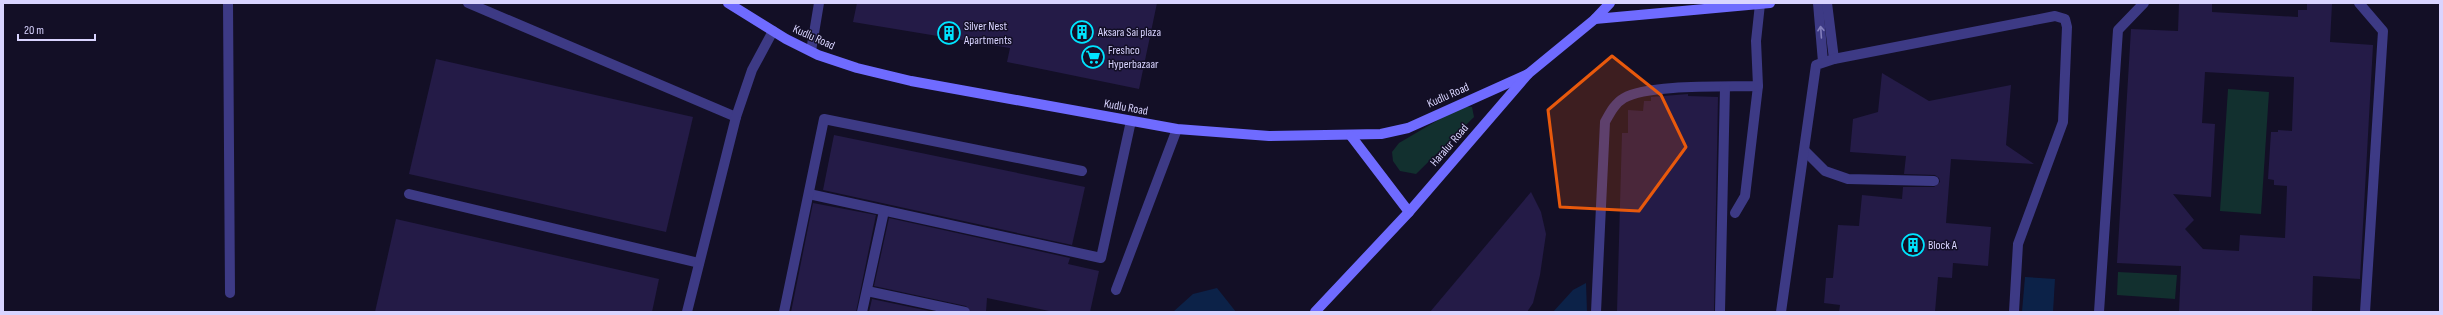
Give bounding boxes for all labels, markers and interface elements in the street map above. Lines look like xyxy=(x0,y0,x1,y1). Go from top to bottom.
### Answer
scale bar xyxy=(18,16,95,42)
place label: Silver Nest Apartments xyxy=(963,19,1012,48)
building icon: Aksara Sai plaza xyxy=(1069,19,1095,45)
building icon: Silver Nest Apartments xyxy=(936,20,962,46)
street label: Kudlu Road xyxy=(790,22,837,53)
text: 20 m xyxy=(24,23,44,38)
place label: Aksara Sai plaza xyxy=(1097,25,1161,40)
one-way arrow xyxy=(1818,26,1825,39)
place label: Freshco Hyperbazaar xyxy=(1108,43,1159,72)
supermarket icon: Freshco Hyperbazaar xyxy=(1080,44,1106,70)
street label: Kudlu Road xyxy=(1425,80,1472,111)
street label: Kudlu Road xyxy=(1103,96,1149,119)
street label: Haralur Road xyxy=(1427,121,1472,170)
building icon: Block A xyxy=(1900,232,1926,258)
place label: Block A xyxy=(1928,238,1958,253)

